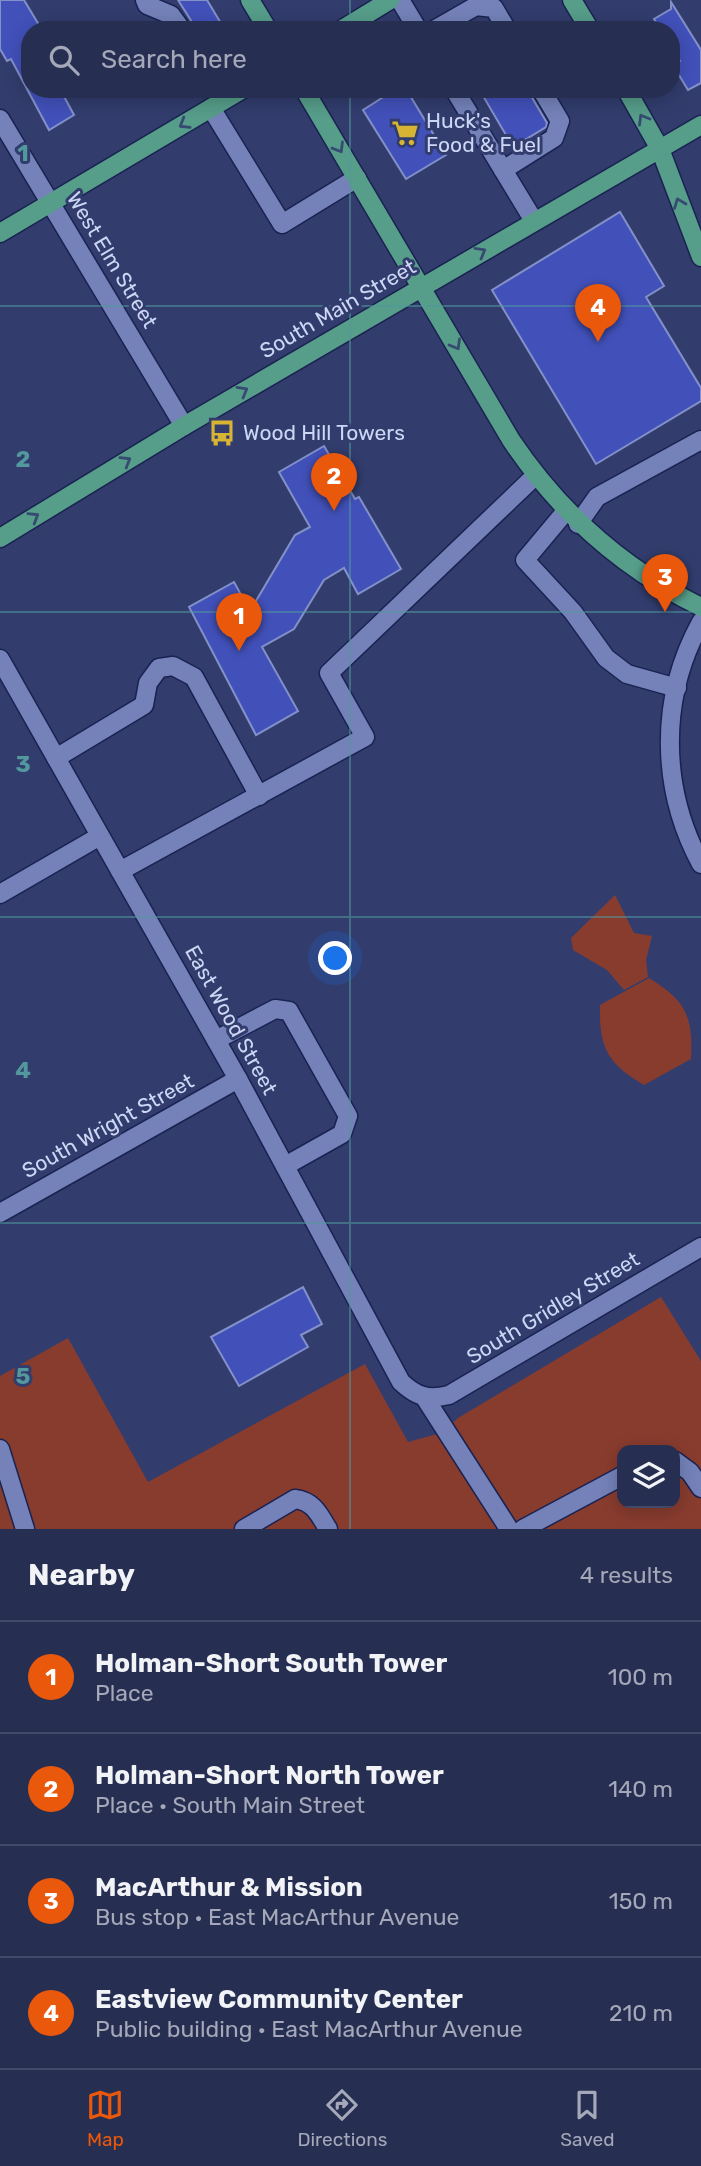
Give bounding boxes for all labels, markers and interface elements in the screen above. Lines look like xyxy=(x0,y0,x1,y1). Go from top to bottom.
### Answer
search box xyxy=(21,21,680,98)
icon: search xyxy=(45,41,83,79)
text: Search here xyxy=(101,44,247,75)
place label: Huck's Food & Fuel xyxy=(426,108,541,157)
one-way arrow xyxy=(638,113,651,126)
one-way arrow xyxy=(179,116,191,129)
supermarket icon: Huck's Food & Fuel xyxy=(390,118,420,148)
text: 1 xyxy=(17,139,29,167)
one-way arrow xyxy=(330,140,343,153)
street label: West Elm Street xyxy=(62,187,163,332)
one-way arrow xyxy=(673,198,687,210)
one-way arrow xyxy=(474,247,486,260)
street label: South Main Street xyxy=(255,254,420,363)
pin: 4 xyxy=(575,284,621,342)
one-way arrow xyxy=(448,338,461,351)
one-way arrow xyxy=(236,386,249,399)
bus stop icon: Wood Hill Towers xyxy=(207,418,237,448)
place label: Wood Hill Towers xyxy=(243,420,405,445)
text: 2 xyxy=(16,445,30,473)
pin: 2 xyxy=(311,453,357,511)
one-way arrow xyxy=(118,456,131,469)
one-way arrow xyxy=(26,512,39,525)
pin: 3 xyxy=(642,554,688,612)
pin: 1 xyxy=(216,593,262,651)
text: 3 xyxy=(15,750,31,778)
street label: East Wood Street xyxy=(180,941,283,1099)
your location xyxy=(318,941,352,975)
text: 4 xyxy=(15,1056,31,1084)
street label: South Wright Street xyxy=(18,1068,198,1183)
street label: South Gridley Street xyxy=(462,1246,644,1369)
text: 5 xyxy=(16,1362,31,1390)
map controls xyxy=(617,1445,680,1508)
button: layers xyxy=(617,1445,680,1508)
text: Nearby xyxy=(28,1557,135,1593)
text: 4 results xyxy=(580,1561,673,1589)
text: Holman-Short South Tower xyxy=(95,1648,447,1679)
text: 1 xyxy=(45,1663,57,1691)
text: 100 m xyxy=(608,1663,673,1691)
text: Place xyxy=(95,1679,154,1707)
text: Holman-Short North Tower xyxy=(95,1760,444,1791)
text: 2 xyxy=(44,1775,58,1803)
text: 140 m xyxy=(608,1775,673,1803)
text: Place · South Main Street xyxy=(95,1791,365,1819)
text: MacArthur & Mission xyxy=(95,1872,363,1903)
text: 3 xyxy=(43,1887,59,1915)
text: 150 m xyxy=(609,1887,673,1915)
text: Bus stop · East MacArthur Avenue xyxy=(95,1903,459,1931)
text: Eastview Community Center xyxy=(95,1984,463,2015)
text: 4 xyxy=(43,1999,59,2027)
text: 210 m xyxy=(609,1999,673,2027)
text: Public building · East MacArthur Avenue xyxy=(95,2015,523,2043)
tab: Map xyxy=(86,2086,124,2151)
tab: Directions xyxy=(297,2086,387,2151)
tab: Saved xyxy=(560,2086,615,2151)

